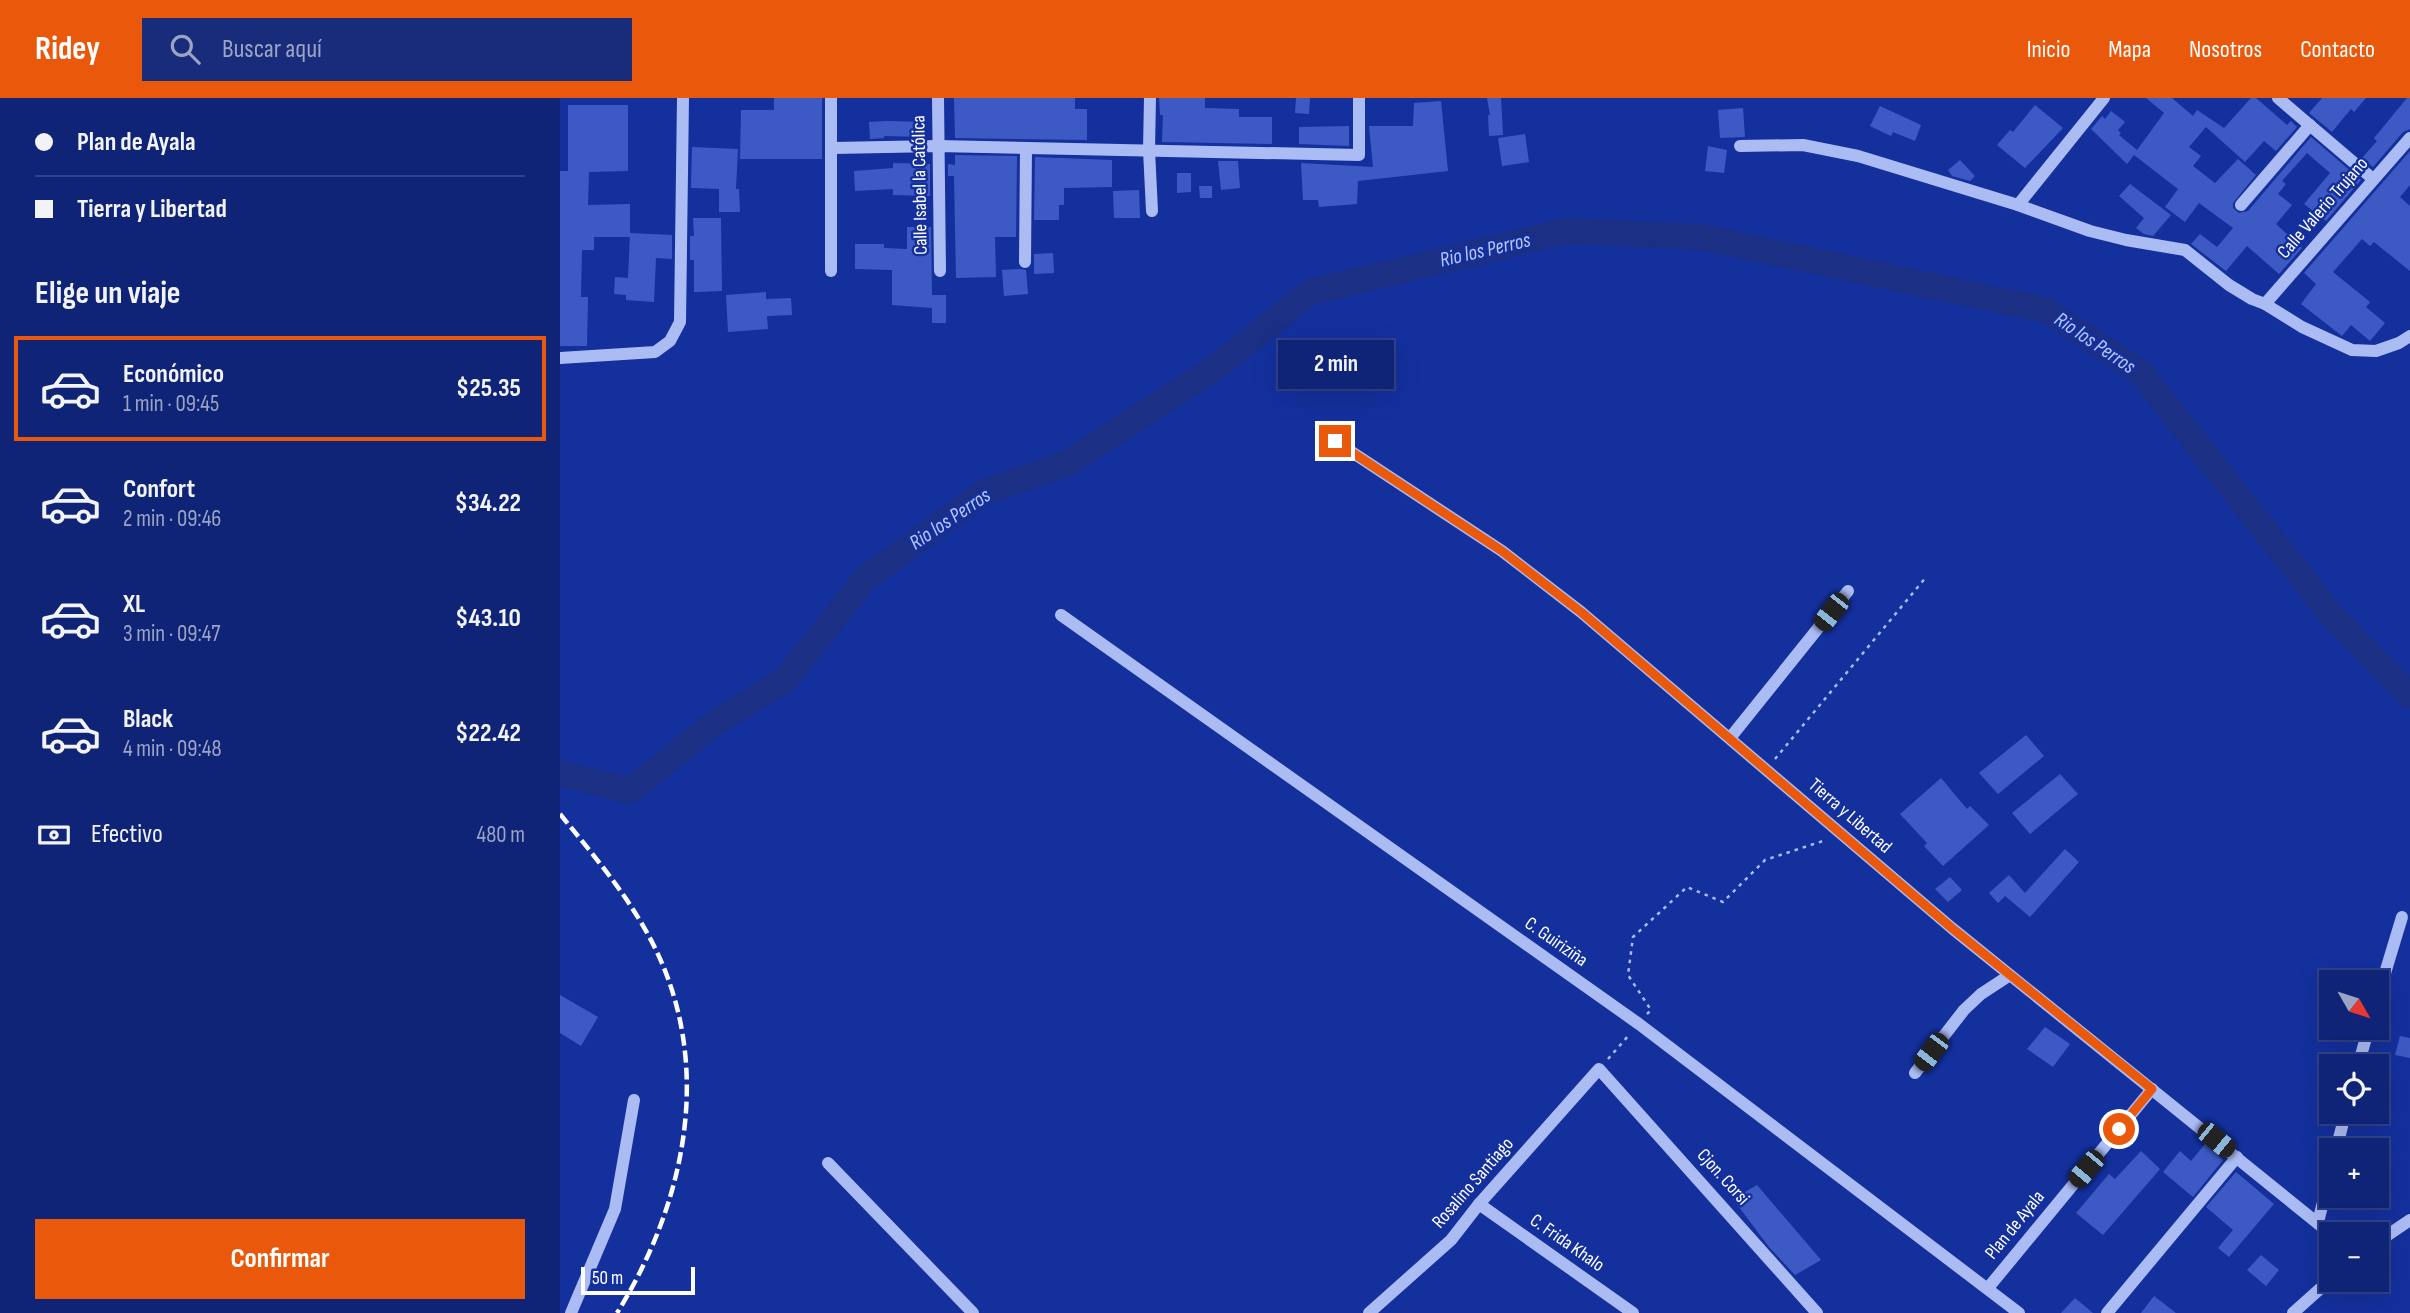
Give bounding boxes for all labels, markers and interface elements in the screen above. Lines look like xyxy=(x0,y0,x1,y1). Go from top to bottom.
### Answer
search box xyxy=(142,18,632,81)
text: Ridey xyxy=(35,29,100,69)
icon: search xyxy=(166,30,204,68)
text: Buscar aquí xyxy=(222,34,322,65)
text: Inicio xyxy=(2027,35,2070,64)
text: Mapa xyxy=(2108,35,2151,64)
text: Nosotros xyxy=(2189,35,2262,64)
text: Contacto xyxy=(2300,35,2375,64)
street label: Calle Isabel la Católica xyxy=(907,115,933,255)
text: Plan de Ayala xyxy=(77,127,196,158)
street label: Calle Valerio Trujano xyxy=(2273,153,2373,263)
text: Tierra y Libertad xyxy=(77,194,227,225)
water label: Rio los Perros xyxy=(1437,227,1533,273)
text: Elige un viaje xyxy=(35,274,180,313)
water label: Rio los Perros xyxy=(2050,307,2141,380)
callout: 2 min xyxy=(1277,340,1393,388)
text: 2 min xyxy=(1314,350,1358,378)
icon: car xyxy=(39,357,102,420)
text: Económico xyxy=(123,359,224,390)
text: $25.35 xyxy=(456,373,521,404)
text: 1 min · 09:45 xyxy=(123,390,219,418)
route end xyxy=(1319,425,1351,457)
icon: car xyxy=(39,472,102,535)
text: Confort xyxy=(123,474,195,505)
water label: Rio los Perros xyxy=(905,482,996,555)
text: $34.22 xyxy=(455,488,521,519)
text: 2 min · 09:46 xyxy=(123,505,221,533)
icon: car xyxy=(39,587,102,650)
text: XL xyxy=(123,589,145,620)
car xyxy=(1810,589,1853,635)
text: $43.10 xyxy=(455,603,521,634)
text: 3 min · 09:47 xyxy=(123,620,221,648)
icon: car xyxy=(39,702,102,765)
text: Black xyxy=(123,704,173,735)
text: $22.42 xyxy=(455,718,521,749)
text: 4 min · 09:48 xyxy=(123,735,222,763)
street label: Tierra y Libertad xyxy=(1804,774,1896,858)
icon: cash xyxy=(35,816,73,854)
text: Efectivo xyxy=(91,819,163,850)
text: 480 m xyxy=(477,821,525,849)
street label: C. Guiriziña xyxy=(1520,912,1592,972)
north arrow xyxy=(2319,970,2389,1040)
map controls xyxy=(2319,970,2389,1292)
car xyxy=(1910,1029,1953,1075)
button: locate xyxy=(2319,1054,2389,1124)
route start xyxy=(2103,1113,2135,1145)
car xyxy=(2194,1119,2239,1161)
street label: Rosalino Santiago xyxy=(1427,1133,1519,1233)
button: + xyxy=(2319,1138,2389,1208)
street label: Cjon. Corsi xyxy=(1692,1144,1754,1210)
car xyxy=(2065,1146,2108,1192)
street label: Plan de Ayala xyxy=(1980,1186,2050,1264)
street label: C. Frida Khalo xyxy=(1525,1209,1609,1277)
button: Confirmar xyxy=(35,1219,525,1299)
button: − xyxy=(2319,1222,2389,1292)
scale bar xyxy=(581,1264,695,1296)
text: 50 m xyxy=(592,1267,623,1290)

